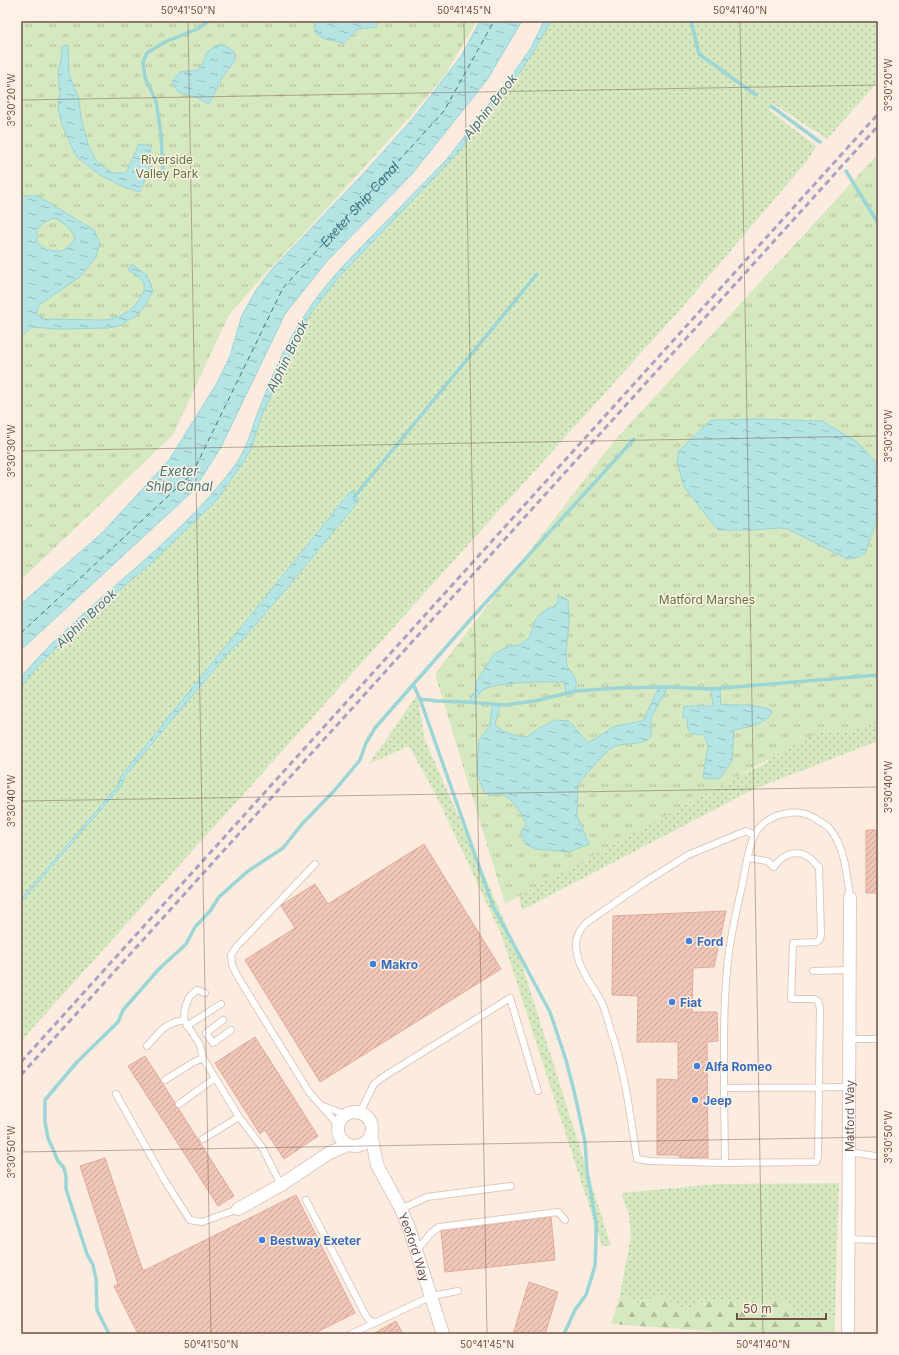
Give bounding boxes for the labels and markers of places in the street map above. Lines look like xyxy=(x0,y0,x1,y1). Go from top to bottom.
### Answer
place label: Ford xyxy=(697,934,723,949)
marker: Ford xyxy=(684,936,694,946)
place label: Makro xyxy=(381,957,418,972)
marker: Makro xyxy=(368,959,378,969)
place label: Fiat xyxy=(680,995,702,1010)
marker: Fiat xyxy=(667,997,677,1007)
place label: Alfa Romeo xyxy=(705,1059,772,1074)
marker: Alfa Romeo xyxy=(692,1061,702,1071)
place label: Jeep xyxy=(703,1093,732,1108)
marker: Jeep xyxy=(690,1095,700,1105)
place label: Bestway Exeter xyxy=(270,1233,361,1248)
marker: Bestway Exeter xyxy=(257,1235,267,1245)

